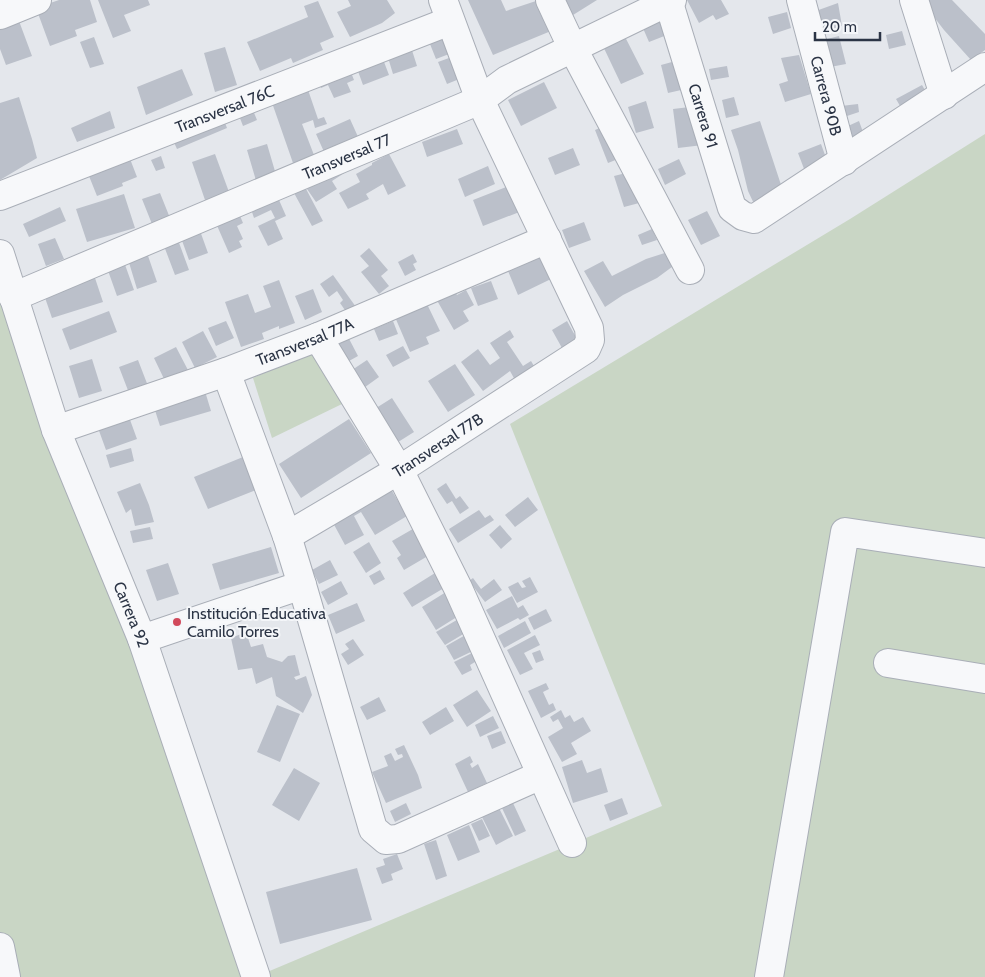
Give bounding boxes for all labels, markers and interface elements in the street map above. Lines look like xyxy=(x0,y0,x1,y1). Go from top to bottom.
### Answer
scale bar xyxy=(815,10,880,42)
text: 20 m xyxy=(822,18,857,36)
street label: Carrera 90B xyxy=(806,54,846,138)
street label: Transversal 76C xyxy=(173,81,277,137)
street label: Carrera 91 xyxy=(684,81,722,150)
street label: Transversal 77 xyxy=(300,130,394,184)
street label: Transversal 77A xyxy=(253,314,357,370)
street label: Transversal 77B xyxy=(389,409,487,482)
street label: Carrera 92 xyxy=(109,579,153,650)
place label: Institución Educativa Camilo Torres xyxy=(187,604,326,641)
marker: Institución Educativa Camilo Torres xyxy=(171,616,183,628)

